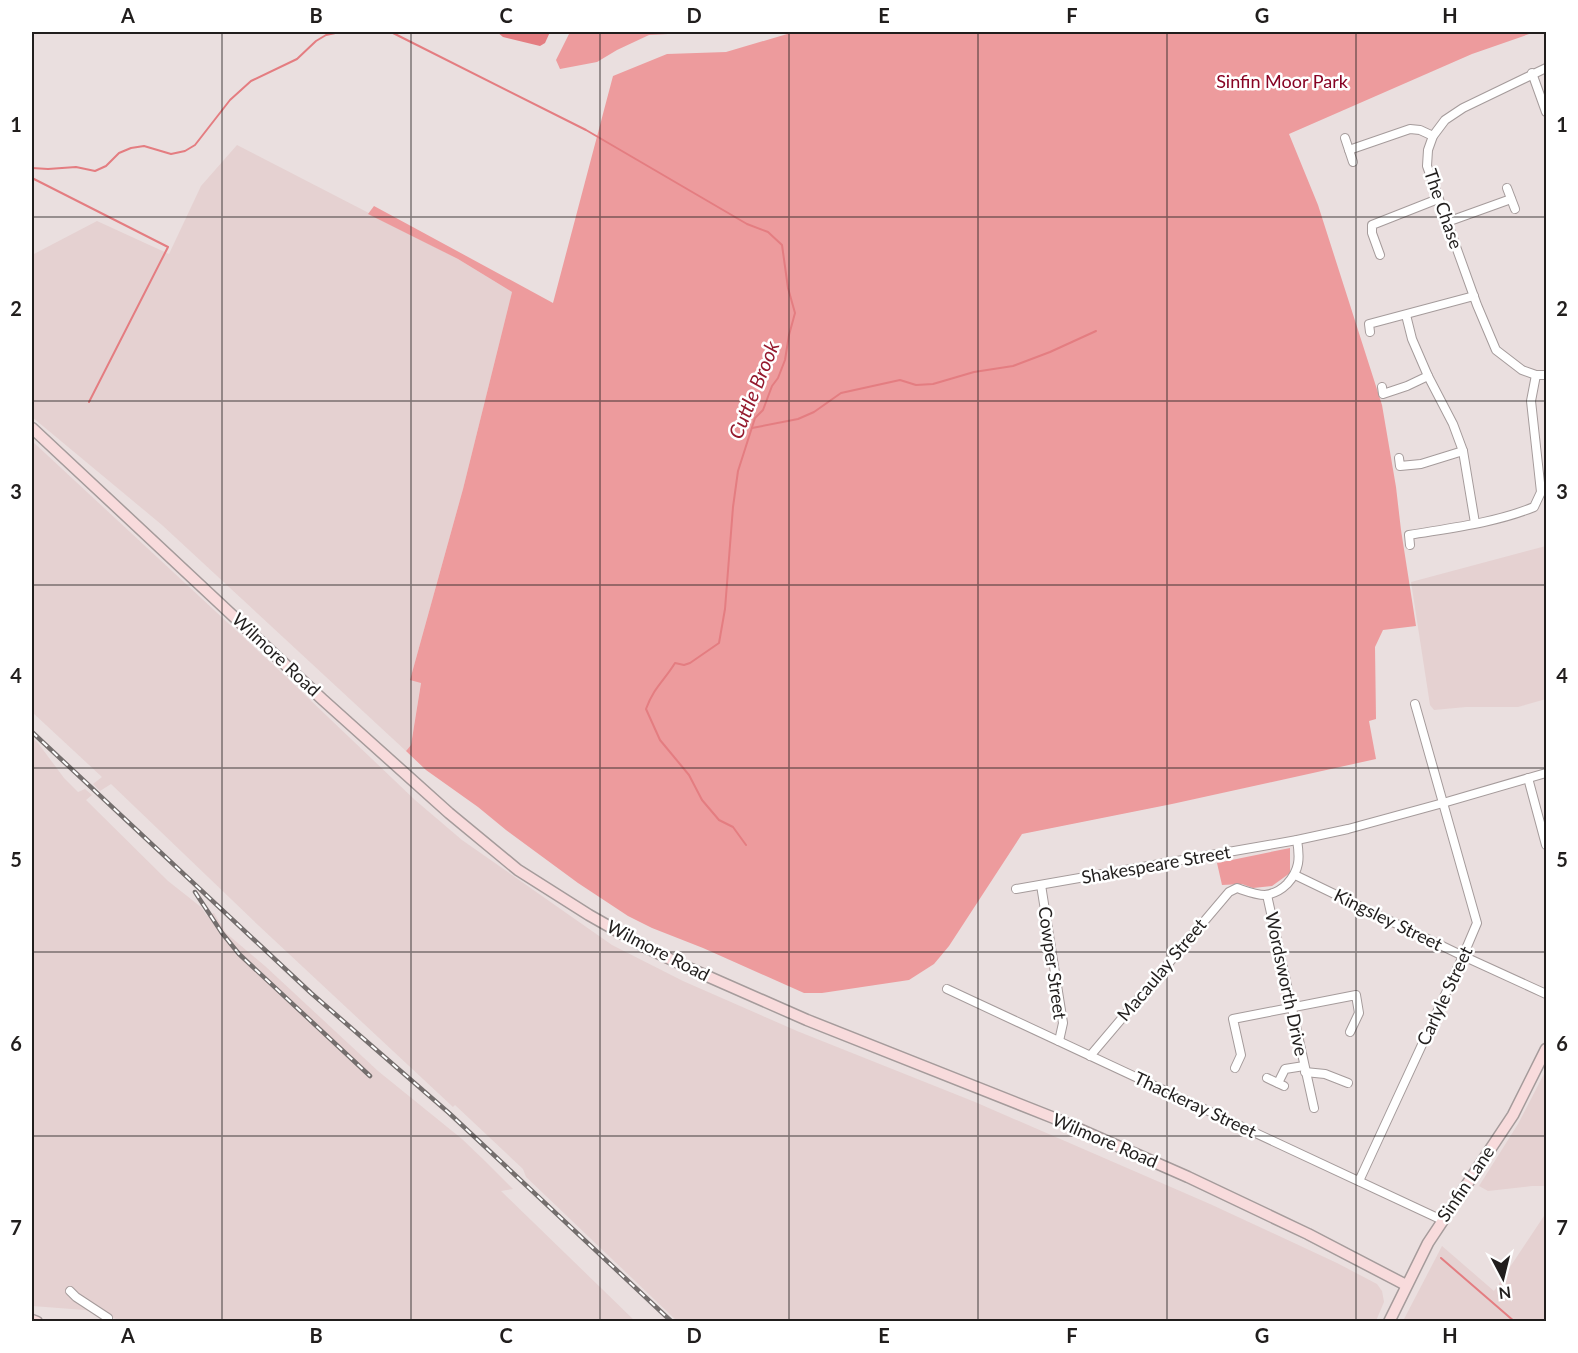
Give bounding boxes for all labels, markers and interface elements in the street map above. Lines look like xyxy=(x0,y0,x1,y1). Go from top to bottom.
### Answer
text: A xyxy=(120,3,135,27)
text: B xyxy=(309,3,323,27)
text: C xyxy=(499,3,513,27)
text: D xyxy=(686,3,702,27)
text: E xyxy=(878,3,890,27)
text: F xyxy=(1066,3,1078,27)
text: G xyxy=(1255,3,1269,27)
text: H xyxy=(1442,3,1458,27)
park label: Sinfin Moor Park xyxy=(1216,70,1349,92)
text: 1 xyxy=(10,112,22,136)
text: 1 xyxy=(1556,112,1568,136)
street label: The Chase xyxy=(1420,166,1468,251)
text: 2 xyxy=(10,296,22,320)
text: 2 xyxy=(1556,296,1568,320)
water label: Cuttle Brook xyxy=(723,337,784,442)
text: 3 xyxy=(10,479,22,503)
text: 3 xyxy=(1556,479,1568,503)
street label: Wilmore Road xyxy=(228,608,325,701)
text: 4 xyxy=(10,663,22,687)
text: 4 xyxy=(1556,663,1568,687)
street label: Shakespeare Street xyxy=(1080,840,1233,888)
text: 5 xyxy=(10,847,22,871)
text: 5 xyxy=(1556,847,1568,871)
street label: Kingsley Street xyxy=(1331,883,1447,955)
street label: Cowper Street xyxy=(1034,905,1072,1021)
street label: Wordsworth Drive xyxy=(1261,910,1313,1058)
street label: Macaulay Street xyxy=(1112,913,1211,1025)
street label: Wilmore Road xyxy=(603,915,714,985)
street label: Carlyle Street xyxy=(1412,942,1477,1049)
text: 6 xyxy=(10,1031,22,1055)
text: 6 xyxy=(1556,1031,1568,1055)
street label: Thackeray Street xyxy=(1131,1066,1260,1142)
street label: Wilmore Road xyxy=(1049,1108,1161,1172)
street label: Sinfin Lane xyxy=(1432,1141,1499,1225)
text: 7 xyxy=(10,1215,22,1239)
text: 7 xyxy=(1556,1215,1568,1239)
north arrow xyxy=(1473,1248,1533,1308)
text: N xyxy=(1498,1283,1512,1304)
text: A xyxy=(120,1323,135,1347)
text: B xyxy=(309,1323,323,1347)
text: C xyxy=(499,1323,513,1347)
text: D xyxy=(686,1323,702,1347)
text: E xyxy=(878,1323,890,1347)
text: F xyxy=(1066,1323,1078,1347)
text: G xyxy=(1255,1323,1269,1347)
text: H xyxy=(1442,1323,1458,1347)

